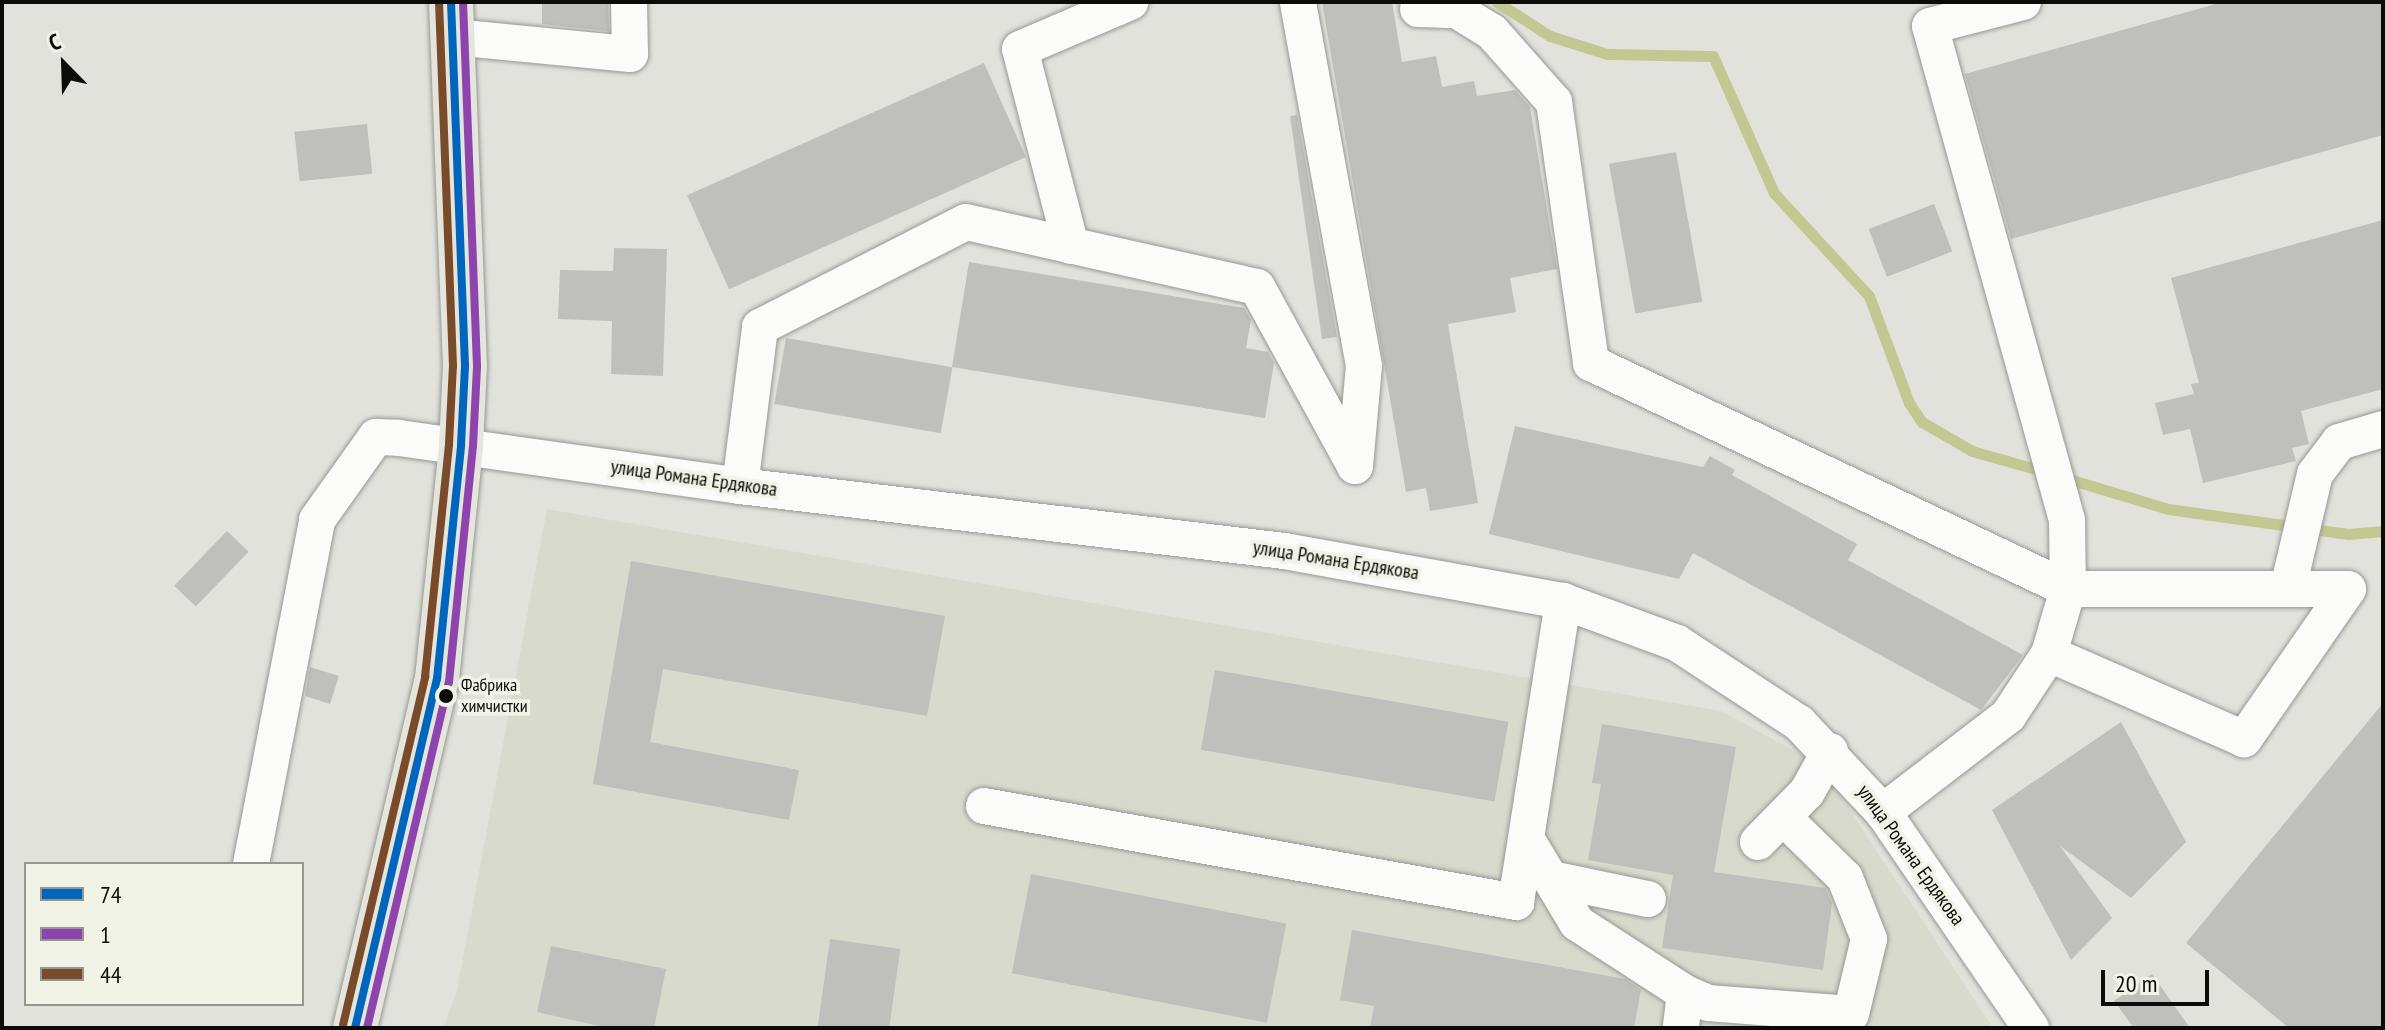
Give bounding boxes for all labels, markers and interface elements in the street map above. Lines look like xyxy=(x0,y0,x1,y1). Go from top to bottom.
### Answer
north arrow xyxy=(24,24,104,104)
text: С xyxy=(45,27,65,57)
street label: улица Романа Ердякова xyxy=(609,454,779,502)
street label: улица Романа Ердякова xyxy=(1251,535,1421,585)
place label: Фабрика химчистки xyxy=(461,675,528,718)
marker: Фабрика химчистки xyxy=(438,688,454,704)
street label: улица Романа Ердякова xyxy=(1852,780,1970,930)
legend xyxy=(24,862,304,1006)
text: 74 xyxy=(100,879,122,910)
text: 1 xyxy=(100,919,111,950)
scale bar xyxy=(2105,954,2213,1004)
text: 44 xyxy=(100,959,122,990)
text: 20 m xyxy=(2115,968,2157,999)

